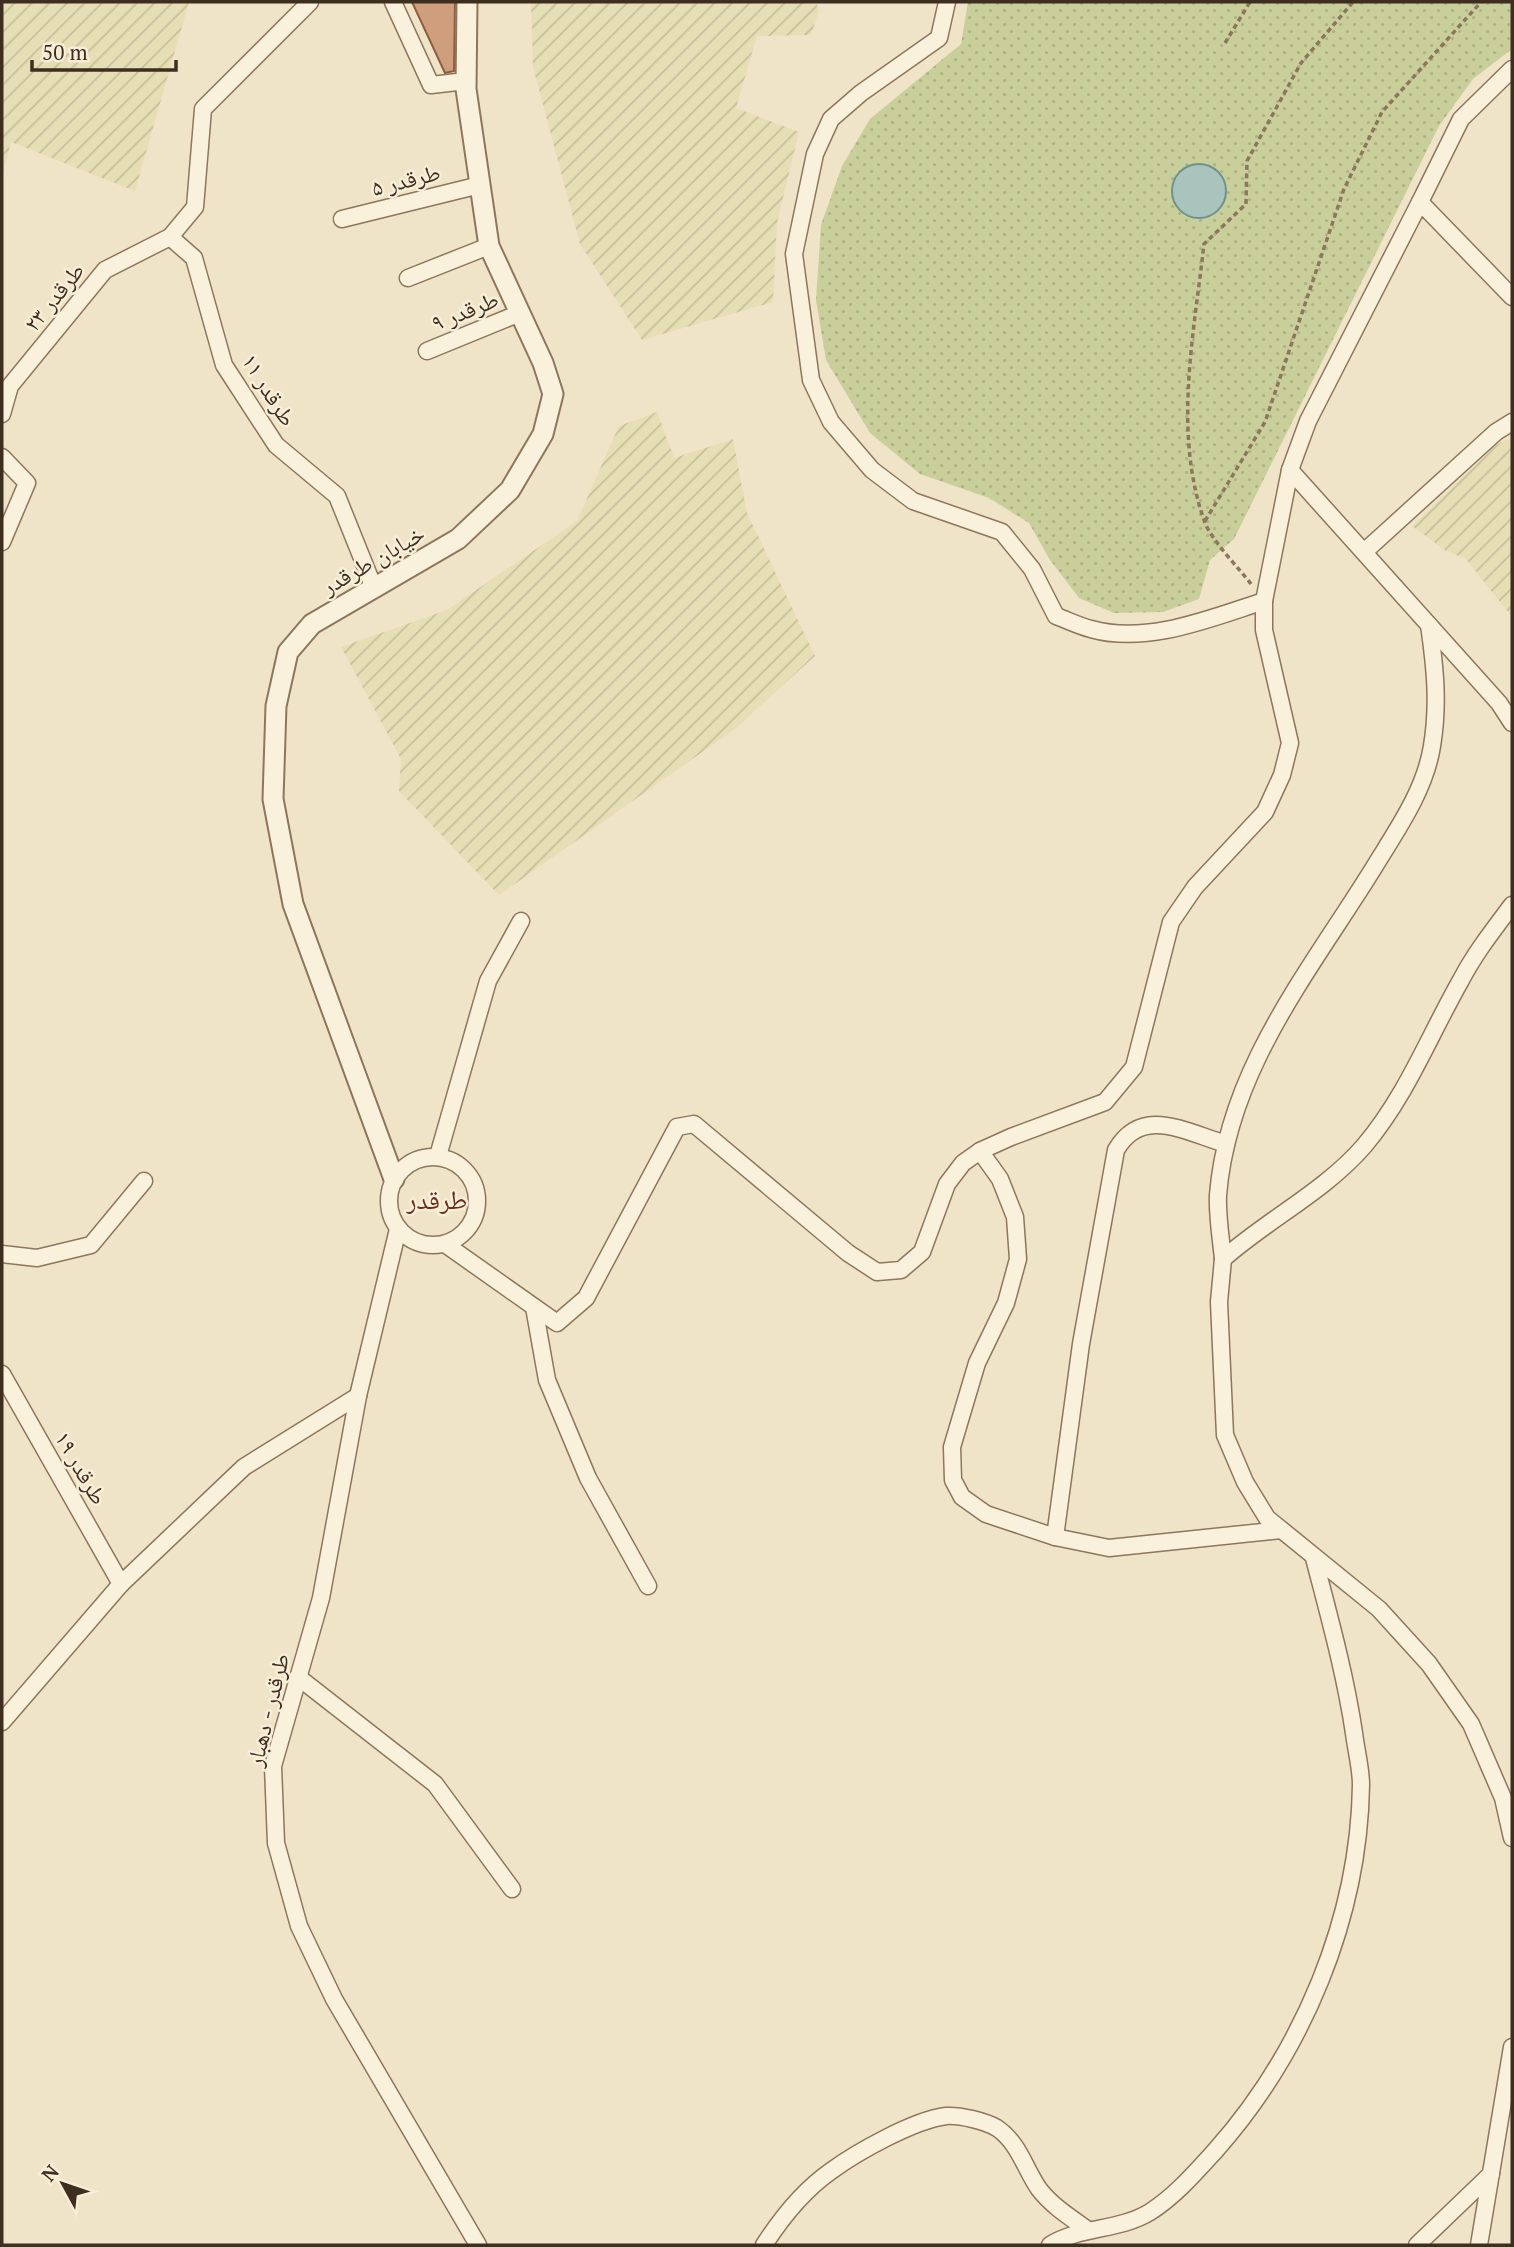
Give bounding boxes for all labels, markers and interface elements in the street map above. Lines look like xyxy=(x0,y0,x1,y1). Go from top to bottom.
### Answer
scale bar xyxy=(32,28,175,72)
text: 50 m xyxy=(42,38,88,66)
street label: طرقدر ۵ xyxy=(368,156,444,203)
street label: طرقدر ۲۳ xyxy=(16,256,91,338)
street label: طرقدر ۹ xyxy=(427,283,503,338)
street label: طرقدر ۱۱ xyxy=(235,348,304,432)
street label: خیابان طرقدر xyxy=(315,518,430,602)
district label: طرقدر xyxy=(406,1182,467,1216)
street label: طرقدر ۱۹ xyxy=(48,1425,115,1510)
street label: طرقدر - دهبار xyxy=(238,1650,297,1771)
north arrow xyxy=(28,2149,98,2219)
text: N xyxy=(35,2159,64,2186)

